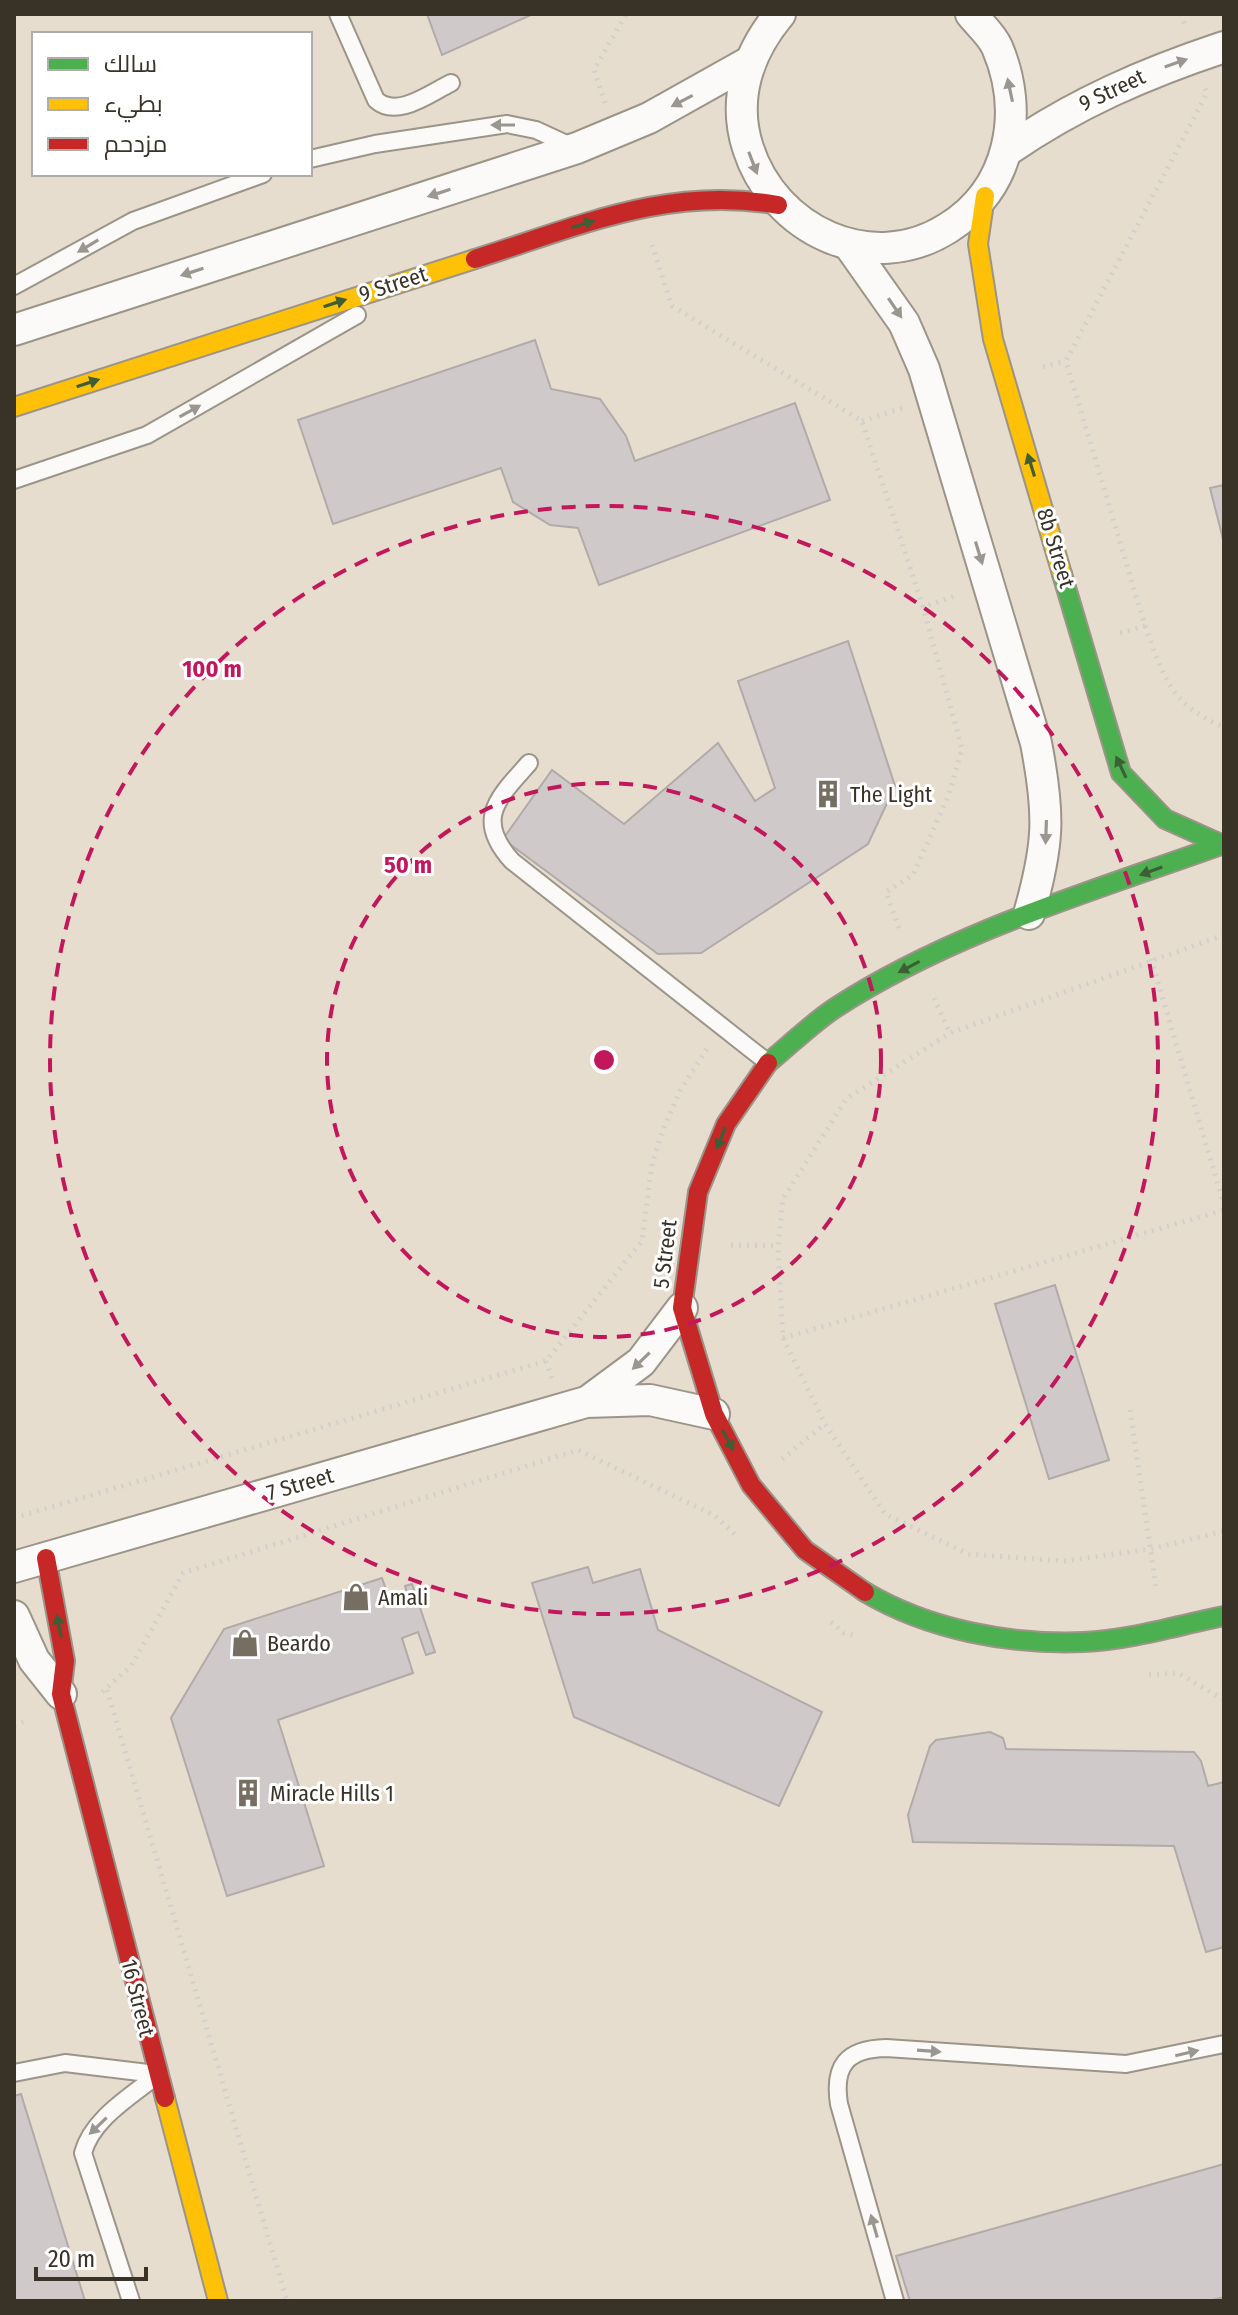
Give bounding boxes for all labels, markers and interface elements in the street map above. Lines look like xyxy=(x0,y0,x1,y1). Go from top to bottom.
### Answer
legend xyxy=(32,32,312,176)
text: سالك xyxy=(104,50,157,78)
one-way arrow xyxy=(1164,57,1188,69)
street label: 9 Street xyxy=(1075,63,1150,117)
one-way arrow xyxy=(1003,78,1015,103)
text: بطيء xyxy=(104,90,163,123)
one-way arrow xyxy=(671,94,693,108)
one-way arrow xyxy=(490,119,515,131)
text: مزدحم xyxy=(104,130,167,160)
one-way arrow xyxy=(747,152,760,176)
one-way arrow xyxy=(427,187,451,199)
one-way arrow xyxy=(572,217,596,230)
one-way arrow xyxy=(77,239,99,253)
street label: 9 Street xyxy=(356,260,431,308)
one-way arrow xyxy=(179,267,203,279)
one-way arrow xyxy=(324,296,348,308)
one-way arrow xyxy=(887,298,902,319)
one-way arrow xyxy=(77,376,101,389)
one-way arrow xyxy=(179,404,202,418)
one-way arrow xyxy=(1024,453,1037,477)
street label: 8b Street xyxy=(1031,505,1081,592)
one-way arrow xyxy=(973,542,986,566)
text: 100 m xyxy=(182,655,242,683)
one-way arrow xyxy=(1114,756,1128,779)
building icon: The Light xyxy=(813,779,843,809)
place label: The Light xyxy=(850,781,933,808)
one-way arrow xyxy=(1039,820,1052,845)
text: 50 m xyxy=(384,851,432,879)
one-way arrow xyxy=(1138,865,1162,877)
one-way arrow xyxy=(898,961,921,974)
centre of rings xyxy=(590,1046,618,1074)
one-way arrow xyxy=(714,1126,727,1150)
street label: 5 Street xyxy=(647,1217,683,1290)
one-way arrow xyxy=(632,1352,651,1370)
one-way arrow xyxy=(720,1429,734,1451)
street label: 7 Street xyxy=(264,1461,337,1506)
shop icon: Amali xyxy=(341,1582,371,1612)
place label: Amali xyxy=(378,1584,428,1611)
one-way arrow xyxy=(52,1613,65,1638)
shop icon: Beardo xyxy=(230,1628,260,1658)
place label: Beardo xyxy=(267,1630,331,1657)
building icon: Miracle Hills 1 xyxy=(233,1778,263,1808)
place label: Miracle Hills 1 xyxy=(270,1780,394,1807)
street label: 16 Street xyxy=(115,1957,161,2040)
one-way arrow xyxy=(917,2045,942,2058)
one-way arrow xyxy=(1175,2046,1200,2059)
one-way arrow xyxy=(89,2116,108,2134)
one-way arrow xyxy=(867,2213,879,2238)
scale bar xyxy=(36,2231,146,2281)
text: 20 m xyxy=(48,2245,95,2273)

